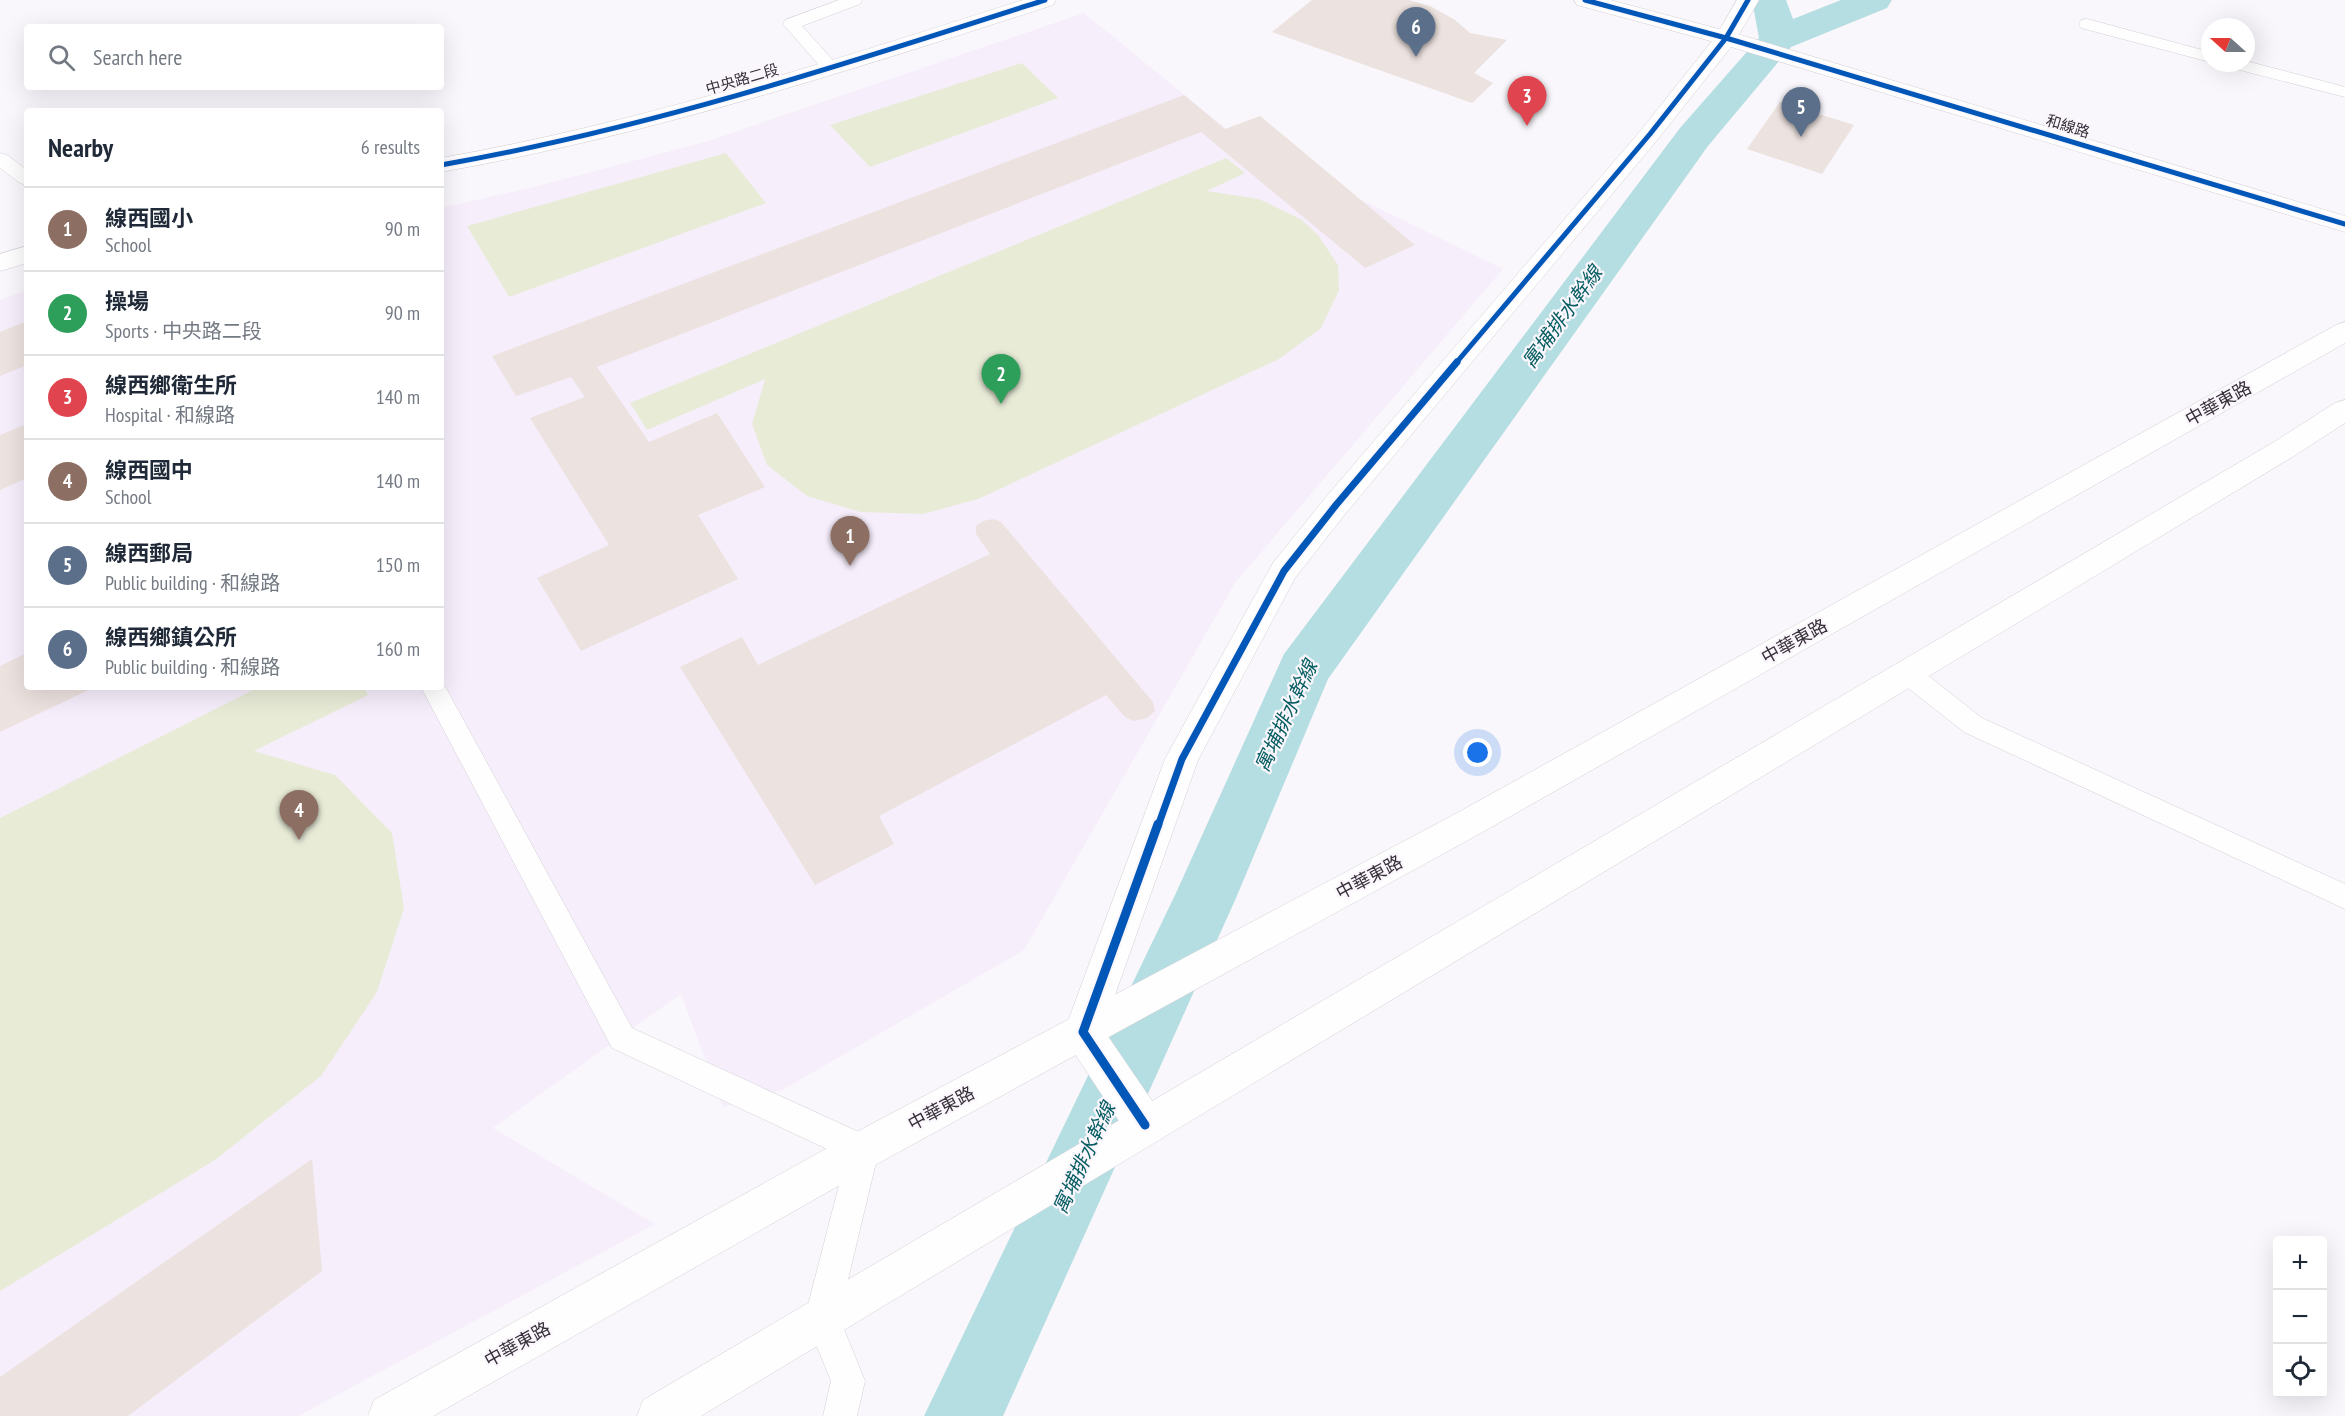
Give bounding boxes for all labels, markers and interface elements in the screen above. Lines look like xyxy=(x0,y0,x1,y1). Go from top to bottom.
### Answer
pin: 6 xyxy=(1396,8,1436,57)
north arrow xyxy=(2201,18,2255,72)
search box xyxy=(24,24,444,90)
icon: search xyxy=(45,41,78,74)
text: Search here xyxy=(93,43,182,71)
street label: 中央路二段 xyxy=(703,60,781,98)
pin: 3 xyxy=(1508,76,1546,126)
pin: 5 xyxy=(1782,88,1820,137)
street label: 和線路 xyxy=(2044,110,2092,142)
text: Nearby xyxy=(48,131,113,164)
text: 6 results xyxy=(361,134,420,160)
text: 線西國小 xyxy=(105,204,193,232)
text: 1 xyxy=(63,216,72,242)
text: 90 m xyxy=(385,216,420,242)
text: School xyxy=(105,232,151,258)
water label: 寓埔排水幹線 xyxy=(1516,259,1609,373)
text: 操場 xyxy=(105,287,149,315)
text: 2 xyxy=(63,300,72,326)
text: 90 m xyxy=(385,300,420,326)
text: Sports · 中央路二段 xyxy=(105,318,262,344)
pin: 2 xyxy=(982,354,1020,404)
text: 線西鄉衛生所 xyxy=(105,371,237,399)
street label: 中華東路 xyxy=(2181,375,2255,431)
text: 3 xyxy=(63,384,72,410)
text: 140 m xyxy=(376,384,420,410)
text: Hospital · 和線路 xyxy=(105,402,235,428)
text: 線西國中 xyxy=(105,456,193,484)
text: 4 xyxy=(63,468,72,494)
text: 140 m xyxy=(376,468,420,494)
text: School xyxy=(105,484,151,510)
pin: 1 xyxy=(830,516,870,566)
text: 線西郵局 xyxy=(105,539,193,567)
text: 5 xyxy=(63,552,72,578)
text: 150 m xyxy=(376,552,420,578)
text: Public building · 和線路 xyxy=(105,570,280,596)
street label: 中華東路 xyxy=(1757,613,1831,669)
text: 線西鄉鎮公所 xyxy=(105,623,237,651)
text: 6 xyxy=(63,636,72,662)
text: 160 m xyxy=(376,636,420,662)
text: Public building · 和線路 xyxy=(105,654,280,680)
water label: 寓埔排水幹線 xyxy=(1249,654,1324,776)
your location xyxy=(1463,738,1492,767)
pin: 4 xyxy=(280,790,318,840)
street label: 中華東路 xyxy=(1332,850,1406,904)
street label: 中華東路 xyxy=(904,1081,978,1135)
water label: 寓埔排水幹線 xyxy=(1047,1096,1122,1218)
map controls xyxy=(2273,1236,2327,1398)
button: + xyxy=(2273,1236,2327,1290)
button: − xyxy=(2273,1290,2327,1344)
street label: 中華東路 xyxy=(480,1316,554,1372)
button: locate xyxy=(2273,1344,2327,1398)

